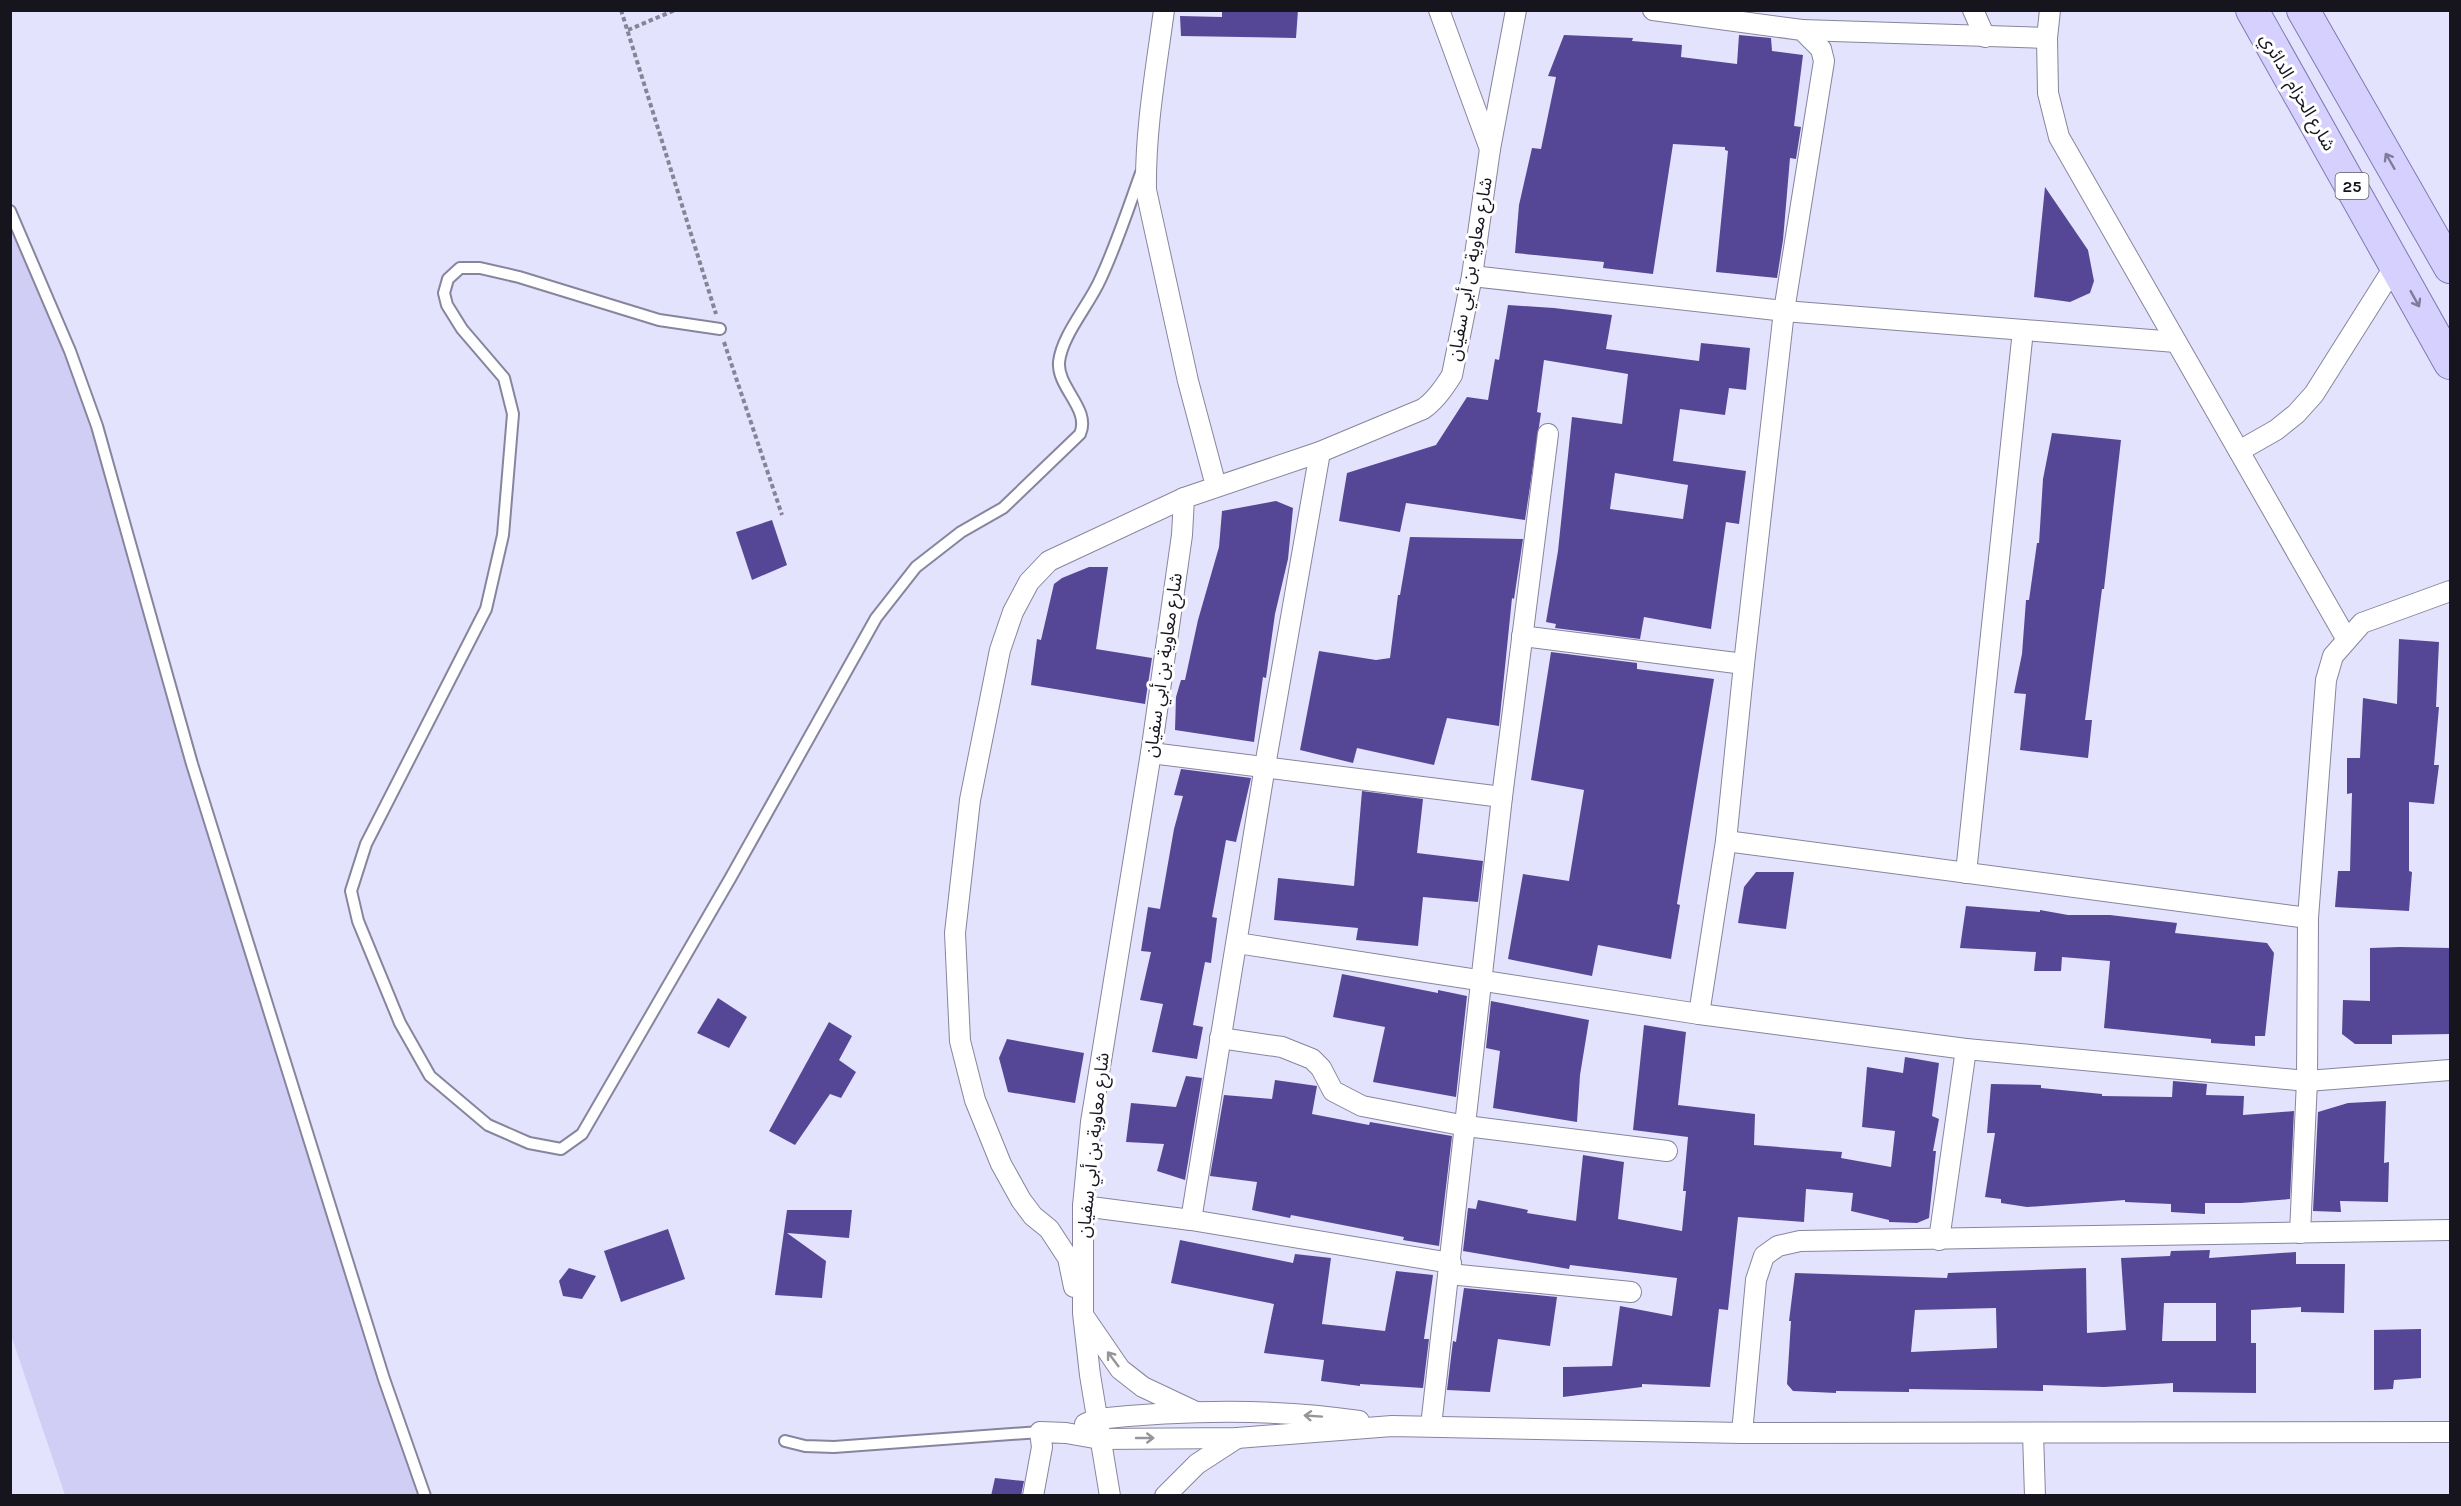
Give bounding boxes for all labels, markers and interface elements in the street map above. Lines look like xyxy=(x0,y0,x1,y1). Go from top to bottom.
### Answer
street label: شارع الحزام الدائري xyxy=(2253,29,2341,156)
one-way arrow xyxy=(2384,153,2396,170)
road number: 25 xyxy=(2336,173,2368,199)
street label: شارع معاوية بن أبي سفيان xyxy=(1443,175,1500,363)
one-way arrow xyxy=(2409,290,2421,307)
street label: شارع معاوية بن أبي سفيان xyxy=(1139,571,1190,759)
street label: شارع معاوية بن أبي سفيان xyxy=(1072,1051,1117,1239)
one-way arrow xyxy=(1107,1352,1119,1368)
one-way arrow xyxy=(1304,1410,1323,1421)
one-way arrow xyxy=(1135,1433,1155,1444)

